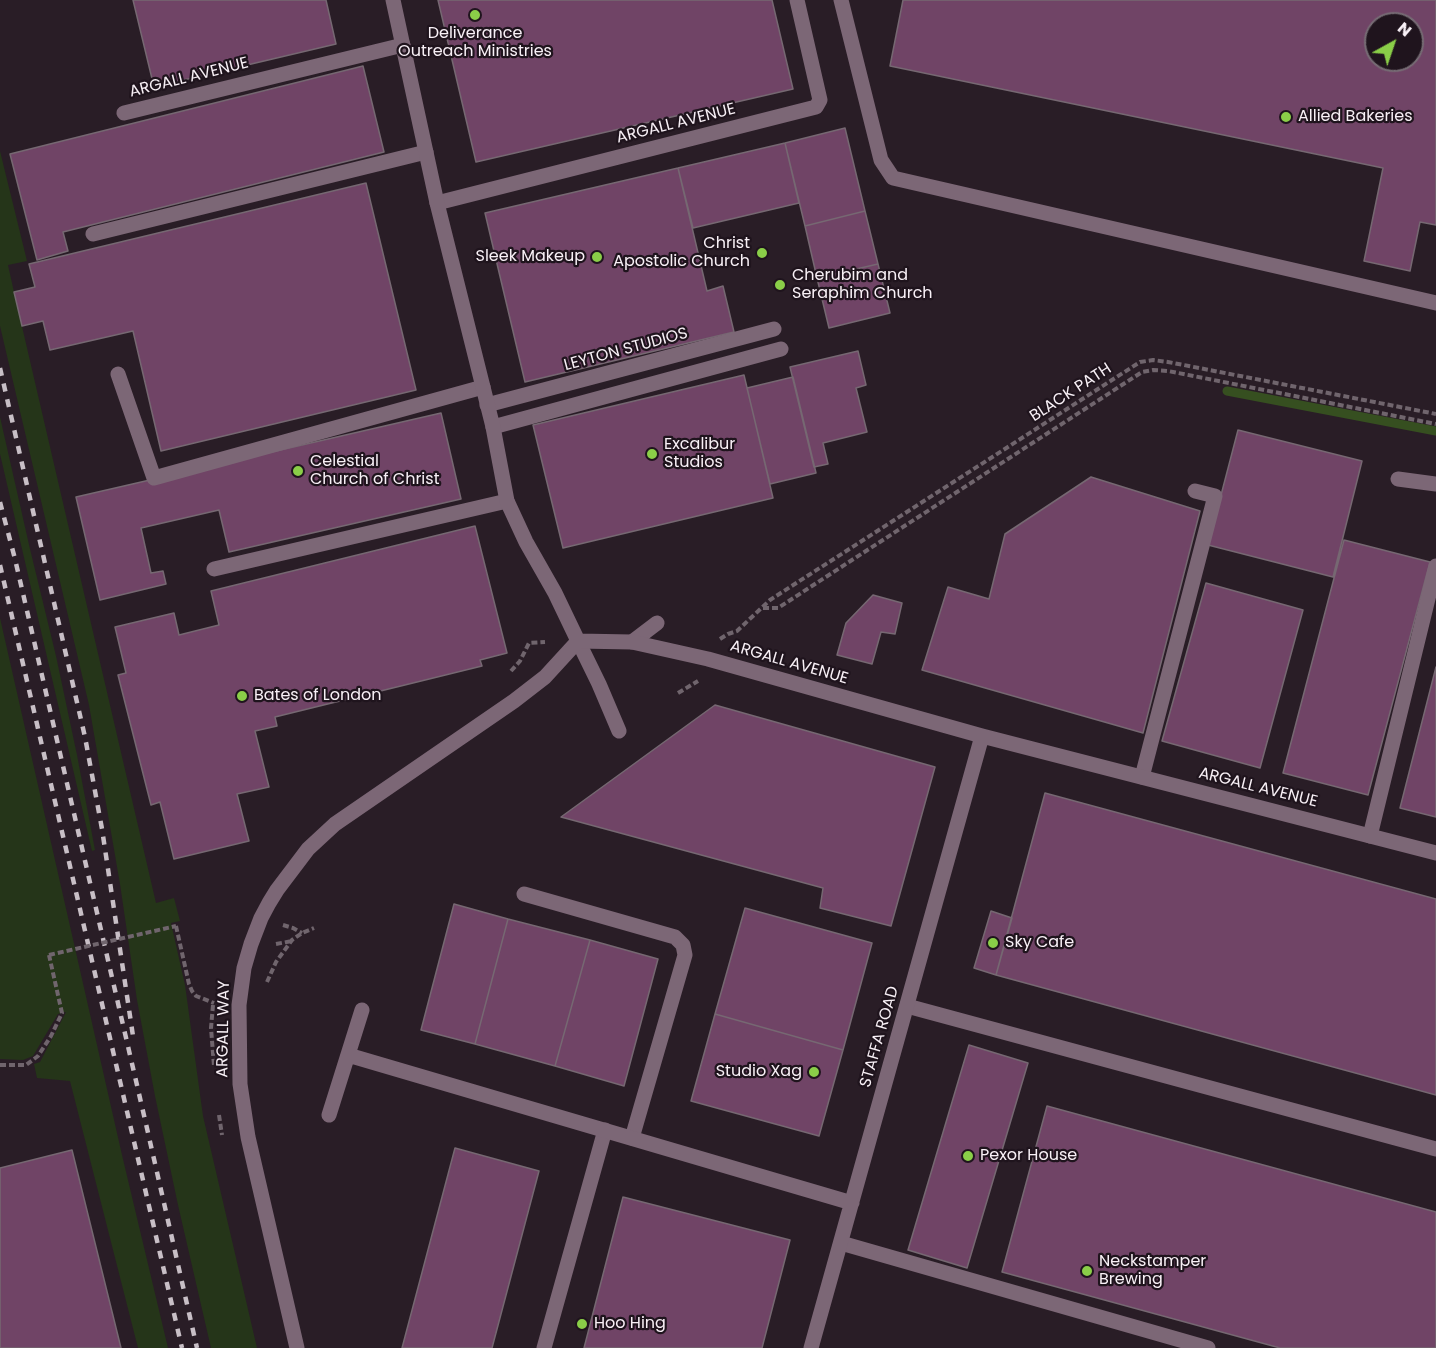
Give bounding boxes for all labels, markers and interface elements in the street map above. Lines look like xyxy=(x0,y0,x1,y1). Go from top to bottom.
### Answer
marker: Deliverance Outreach Ministries xyxy=(468,8,482,22)
north arrow xyxy=(1364,12,1424,72)
text: N xyxy=(1393,17,1417,42)
place label: Deliverance Outreach Ministries xyxy=(398,24,552,62)
street label: ARGALL AVENUE xyxy=(128,54,250,102)
street label: ARGALL AVENUE xyxy=(615,100,737,148)
place label: Allied Bakeries xyxy=(1298,107,1413,127)
marker: Allied Bakeries xyxy=(1279,110,1293,124)
place label: Christ Apostolic Church xyxy=(613,234,750,272)
marker: Christ Apostolic Church xyxy=(755,246,769,260)
place label: Sleek Makeup xyxy=(476,247,585,267)
marker: Sleek Makeup xyxy=(590,250,604,264)
place label: Cherubim and Seraphim Church xyxy=(792,266,933,304)
marker: Cherubim and Seraphim Church xyxy=(773,278,787,292)
street label: LEYTON STUDIOS xyxy=(562,324,690,376)
street label: BLACK PATH xyxy=(1027,359,1115,427)
place label: Excalibur Studios xyxy=(664,435,735,473)
marker: Excalibur Studios xyxy=(645,447,659,461)
place label: Celestial Church of Christ xyxy=(310,452,439,490)
marker: Celestial Church of Christ xyxy=(291,464,305,478)
street label: ARGALL AVENUE xyxy=(728,637,850,689)
place label: Bates of London xyxy=(254,686,381,706)
marker: Bates of London xyxy=(235,689,249,703)
street label: ARGALL AVENUE xyxy=(1197,764,1319,812)
place label: Sky Cafe xyxy=(1005,933,1074,953)
marker: Sky Cafe xyxy=(986,936,1000,950)
street label: ARGALL WAY xyxy=(214,980,234,1078)
street label: STAFFA ROAD xyxy=(856,984,904,1090)
place label: Studio Xag xyxy=(716,1062,802,1082)
marker: Studio Xag xyxy=(807,1065,821,1079)
place label: Pexor House xyxy=(980,1146,1077,1166)
marker: Pexor House xyxy=(961,1149,975,1163)
place label: Neckstamper Brewing xyxy=(1099,1252,1206,1290)
marker: Neckstamper Brewing xyxy=(1080,1264,1094,1278)
place label: Hoo Hing xyxy=(594,1314,666,1334)
marker: Hoo Hing xyxy=(575,1317,589,1331)

